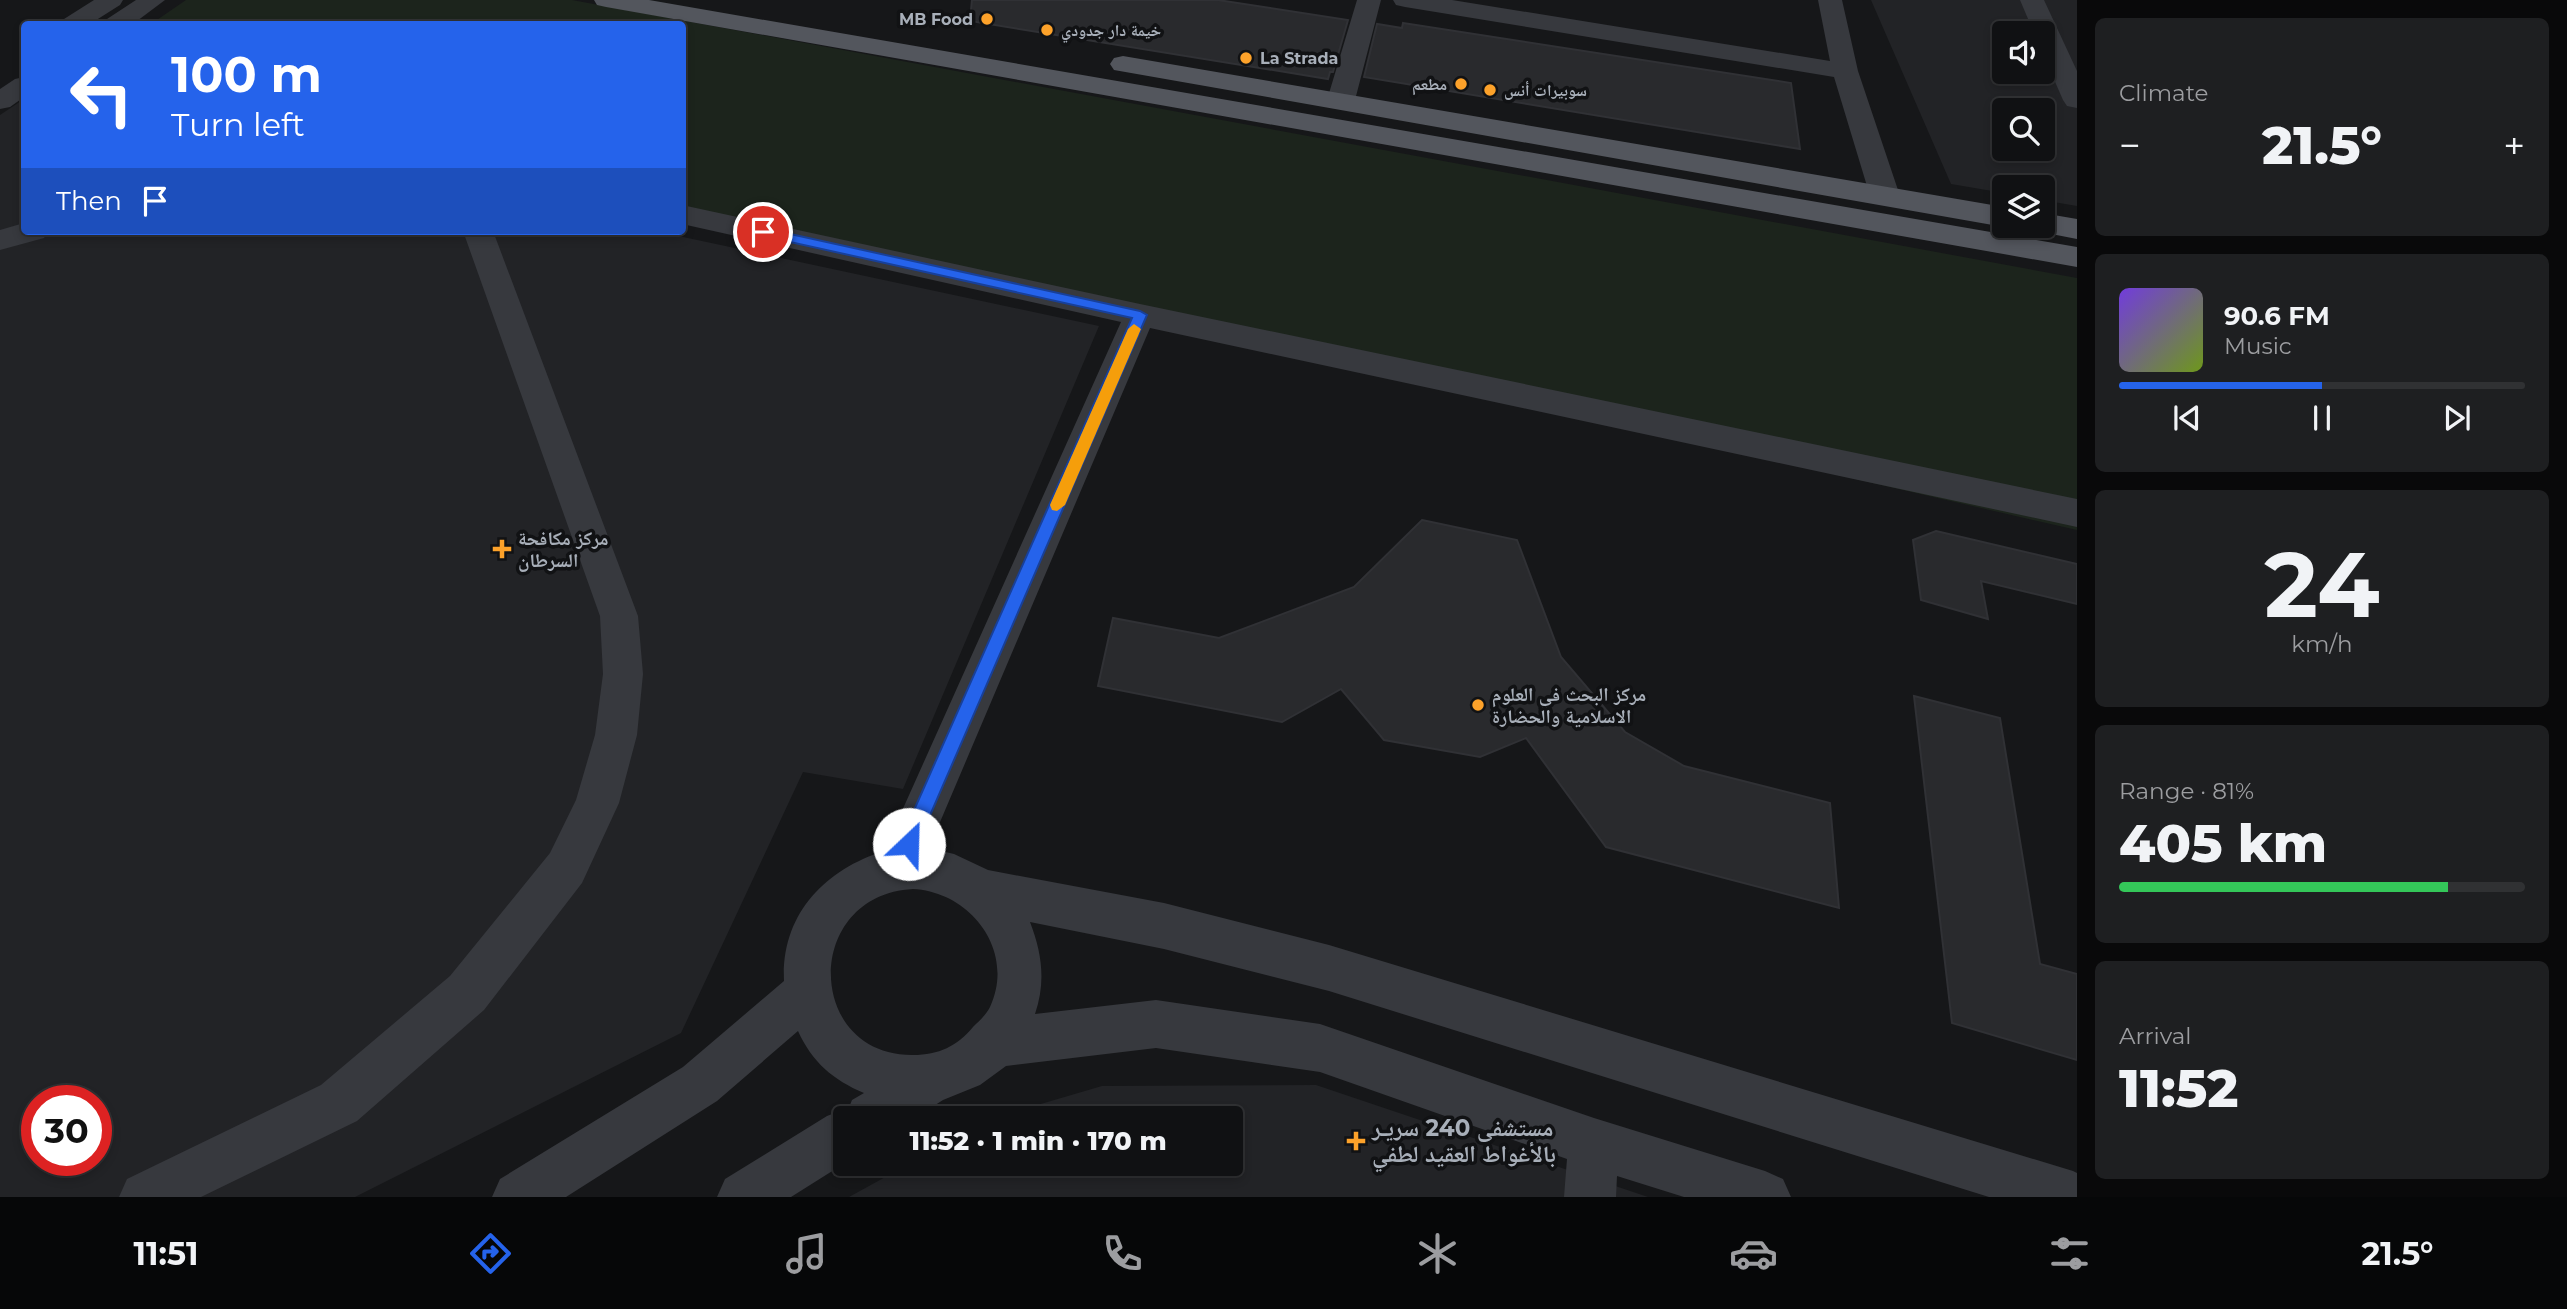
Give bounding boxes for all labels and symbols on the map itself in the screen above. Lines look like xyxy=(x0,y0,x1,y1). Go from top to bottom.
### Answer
place label: MB Food xyxy=(899,10,973,29)
marker: MB Food xyxy=(979,11,995,27)
place label: خيمة دار جدودي xyxy=(1061,21,1161,43)
marker: خيمة دار جدودي xyxy=(1039,22,1055,38)
place label: La Strada xyxy=(1260,49,1338,68)
marker: La Strada xyxy=(1238,50,1254,66)
place label: مطعم xyxy=(1412,75,1447,96)
marker: مطعم xyxy=(1453,76,1469,92)
place label: سوبيرات أنس xyxy=(1504,81,1587,100)
marker: سوبيرات أنس xyxy=(1482,82,1498,98)
pin xyxy=(733,202,793,262)
place label: مركز مكافحة السرطان xyxy=(518,527,609,572)
marker: مركز مكافحة السرطان xyxy=(492,539,512,559)
place label: مركز البحث في العلوم الاسلامية والحضارة xyxy=(1492,683,1646,728)
marker: مركز البحث في العلوم الاسلامية والحضارة xyxy=(1470,697,1486,713)
position arrow xyxy=(872,807,946,881)
speed limit sign: 30 xyxy=(21,1085,112,1176)
place label: مستشفى 240 سريـر بالأغواط العقيد لطفي xyxy=(1371,1114,1556,1173)
marker: مستشفى 240 سريـر بالأغواط العقيد لطفي xyxy=(1346,1131,1366,1151)

